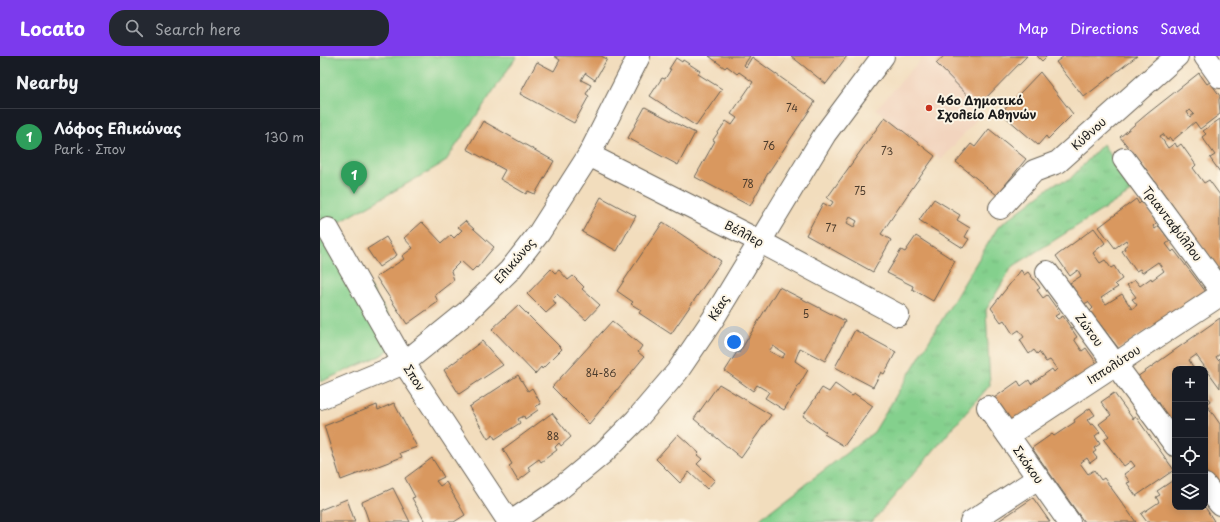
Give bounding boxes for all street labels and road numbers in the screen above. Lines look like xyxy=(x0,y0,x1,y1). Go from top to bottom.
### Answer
street label: Κύθνου xyxy=(1067,112,1110,154)
street label: Τριανταφύλλου xyxy=(1139,182,1207,265)
street label: Βέλλερ xyxy=(722,216,767,251)
street label: Ελικώνος xyxy=(489,234,539,287)
street label: Κέας xyxy=(703,291,733,324)
street label: Ζώτου xyxy=(1072,309,1108,350)
street label: Ιππολύτου xyxy=(1083,340,1144,388)
street label: Σπον xyxy=(400,361,430,394)
street label: Σκόκου xyxy=(1009,442,1048,487)

